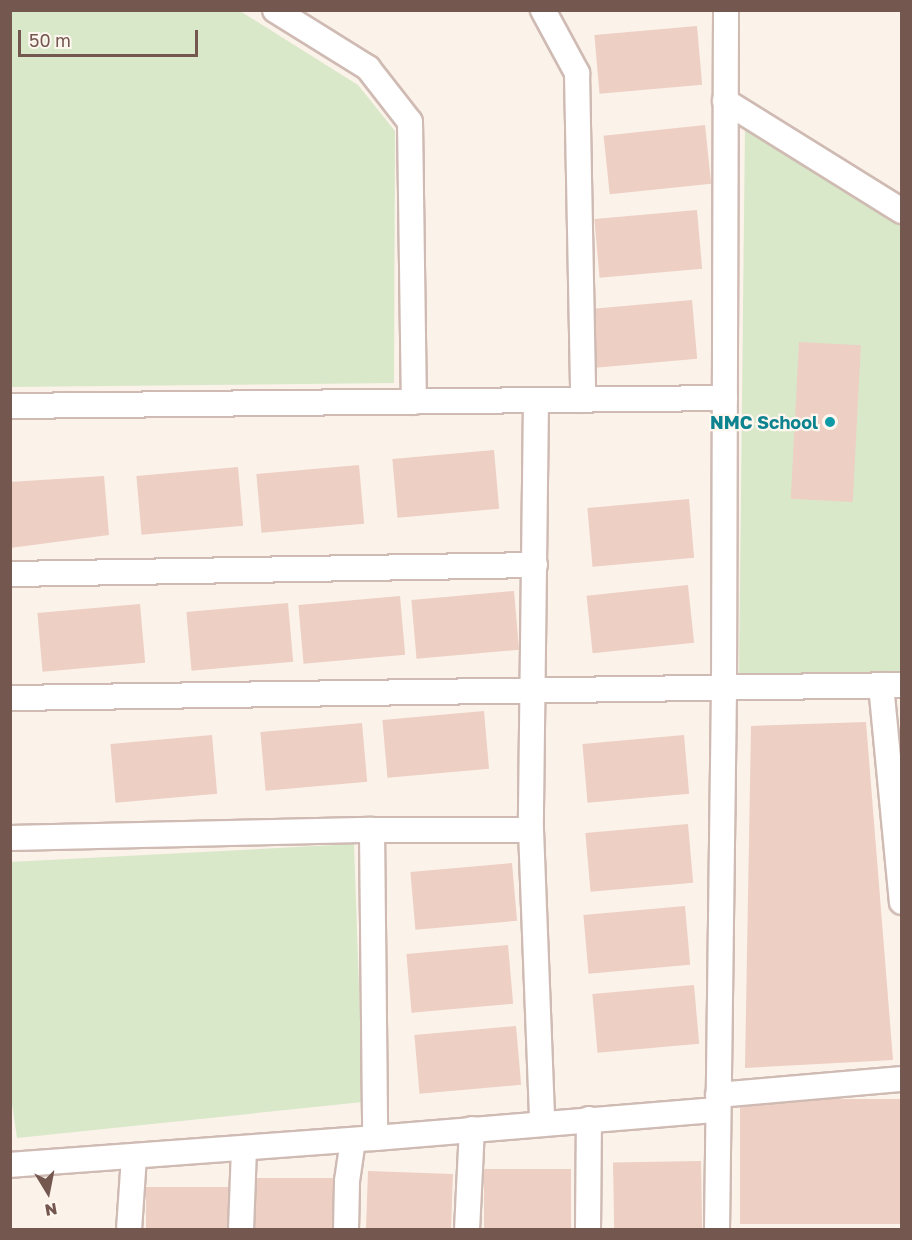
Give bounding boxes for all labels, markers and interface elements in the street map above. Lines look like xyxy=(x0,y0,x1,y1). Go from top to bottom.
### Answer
scale bar xyxy=(21,18,201,56)
text: 50 m xyxy=(29,29,71,51)
place label: NMC School xyxy=(710,411,818,433)
marker: NMC School xyxy=(823,415,837,429)
north arrow xyxy=(18,1162,78,1222)
text: N xyxy=(43,1199,59,1221)

